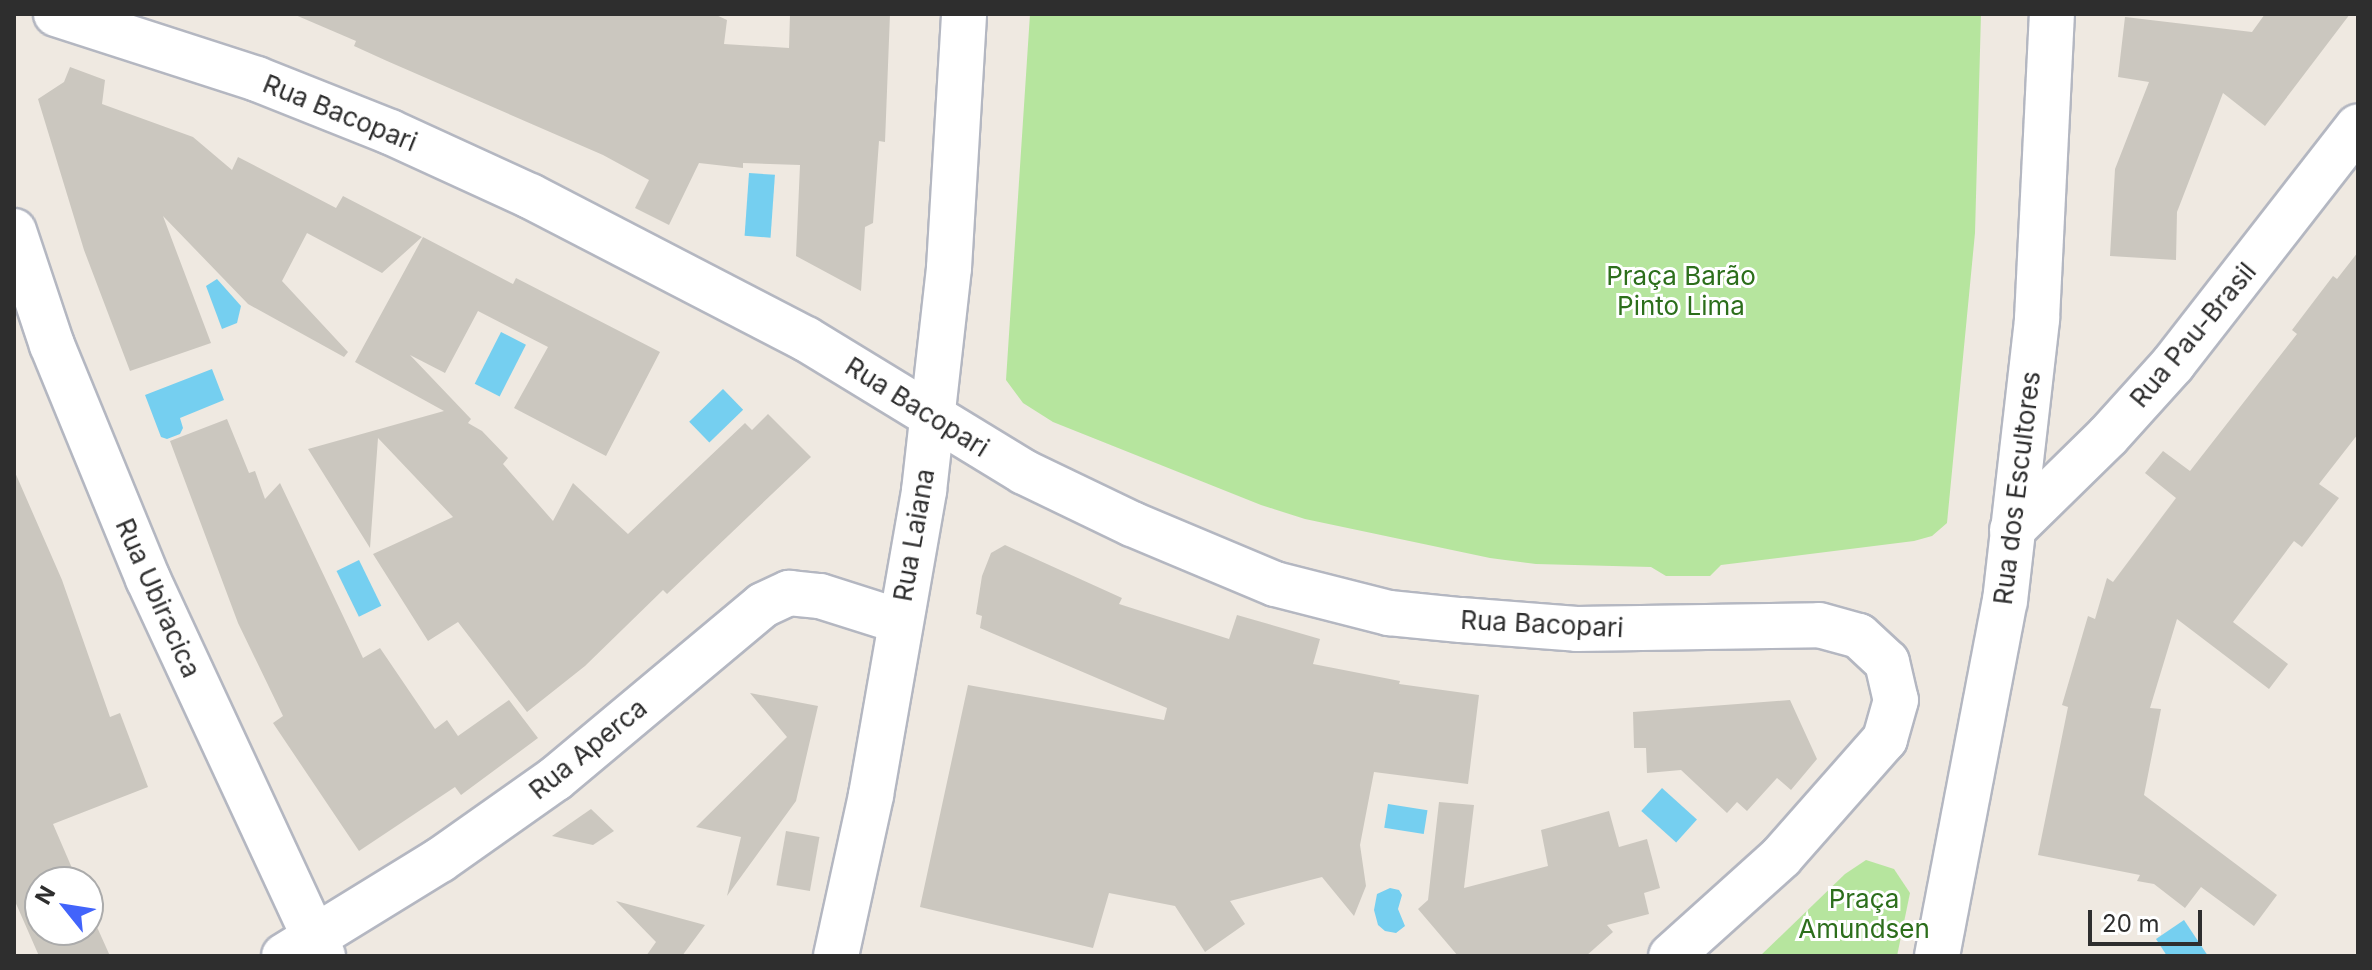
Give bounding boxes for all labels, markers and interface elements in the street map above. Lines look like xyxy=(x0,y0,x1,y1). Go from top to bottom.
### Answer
street label: Rua Bacopari xyxy=(258,68,422,158)
street label: Rua Pau-Brasil xyxy=(2123,256,2263,414)
park label: Praça Barão Pinto Lima xyxy=(1606,260,1756,322)
street label: Rua Bacopari xyxy=(839,350,995,464)
street label: Rua dos Escultores xyxy=(1987,370,2047,606)
street label: Rua Laiana xyxy=(887,466,941,604)
street label: Rua Ubiracica xyxy=(109,514,207,682)
street label: Rua Bacopari xyxy=(1460,604,1624,644)
street label: Rua Aperca xyxy=(523,692,653,806)
north arrow xyxy=(24,866,104,946)
text: N xyxy=(29,881,60,909)
park label: Praça Amundsen xyxy=(1798,883,1930,944)
scale bar xyxy=(2092,894,2206,944)
text: 20 m xyxy=(2102,909,2160,938)

